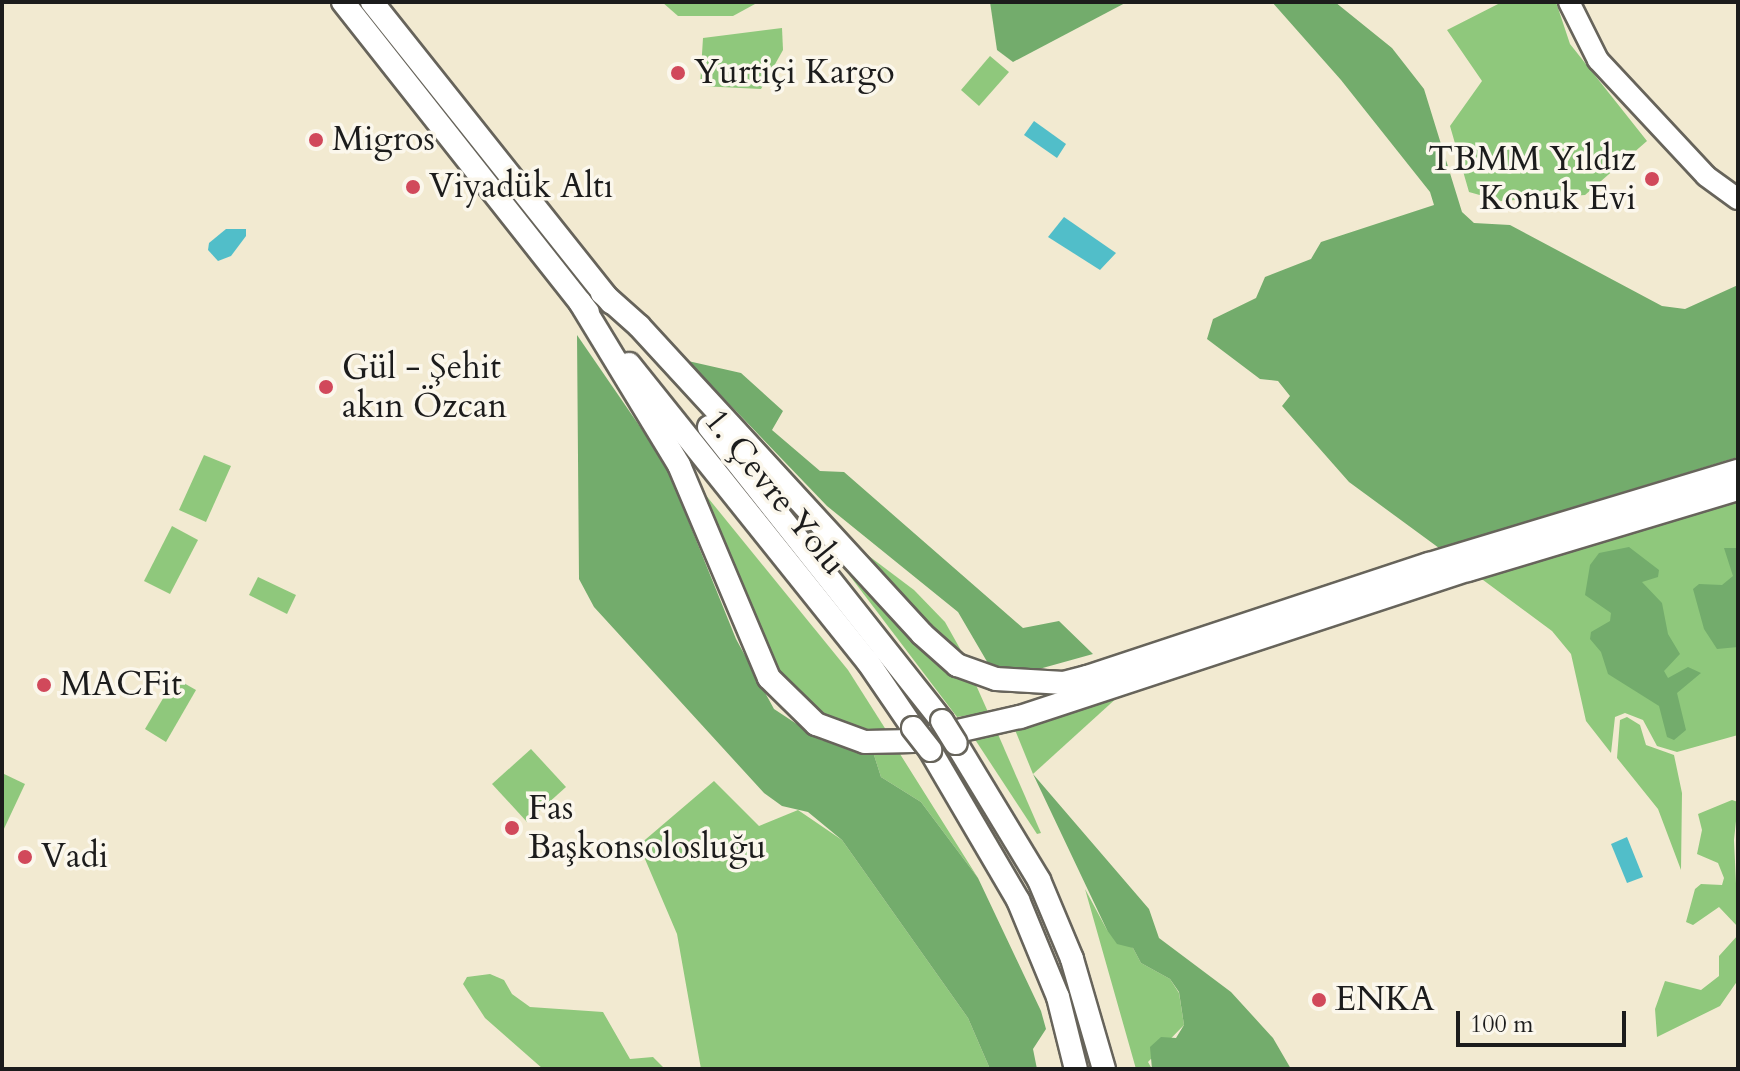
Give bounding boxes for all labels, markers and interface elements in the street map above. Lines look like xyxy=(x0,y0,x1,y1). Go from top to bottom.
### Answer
place label: Yurtiçi Kargo xyxy=(694,53,895,93)
marker: Yurtiçi Kargo xyxy=(669,64,687,82)
place label: Migros xyxy=(332,120,435,160)
marker: Migros xyxy=(307,131,325,149)
place label: TBMM Yıldız Konuk Evi xyxy=(1428,139,1636,218)
place label: Viyadük Altı xyxy=(429,167,613,207)
marker: TBMM Yıldız Konuk Evi xyxy=(1643,170,1661,188)
marker: Viyadük Altı xyxy=(404,178,422,196)
place label: Gül - Şehit akın Özcan xyxy=(342,347,507,426)
marker: Gül - Şehit akın Özcan xyxy=(317,378,335,396)
street label: 1. Çevre Yolu xyxy=(696,401,854,583)
place label: MACFit xyxy=(60,665,182,705)
marker: MACFit xyxy=(35,676,53,694)
place label: Fas Başkonsolosluğu xyxy=(528,788,766,868)
marker: Fas Başkonsolosluğu xyxy=(503,819,521,837)
place label: Vadi xyxy=(41,837,108,877)
marker: Vadi xyxy=(16,848,34,866)
place label: ENKA xyxy=(1335,980,1434,1020)
marker: ENKA xyxy=(1310,991,1328,1009)
scale bar xyxy=(1460,995,1630,1045)
text: 100 m xyxy=(1470,1008,1534,1041)

